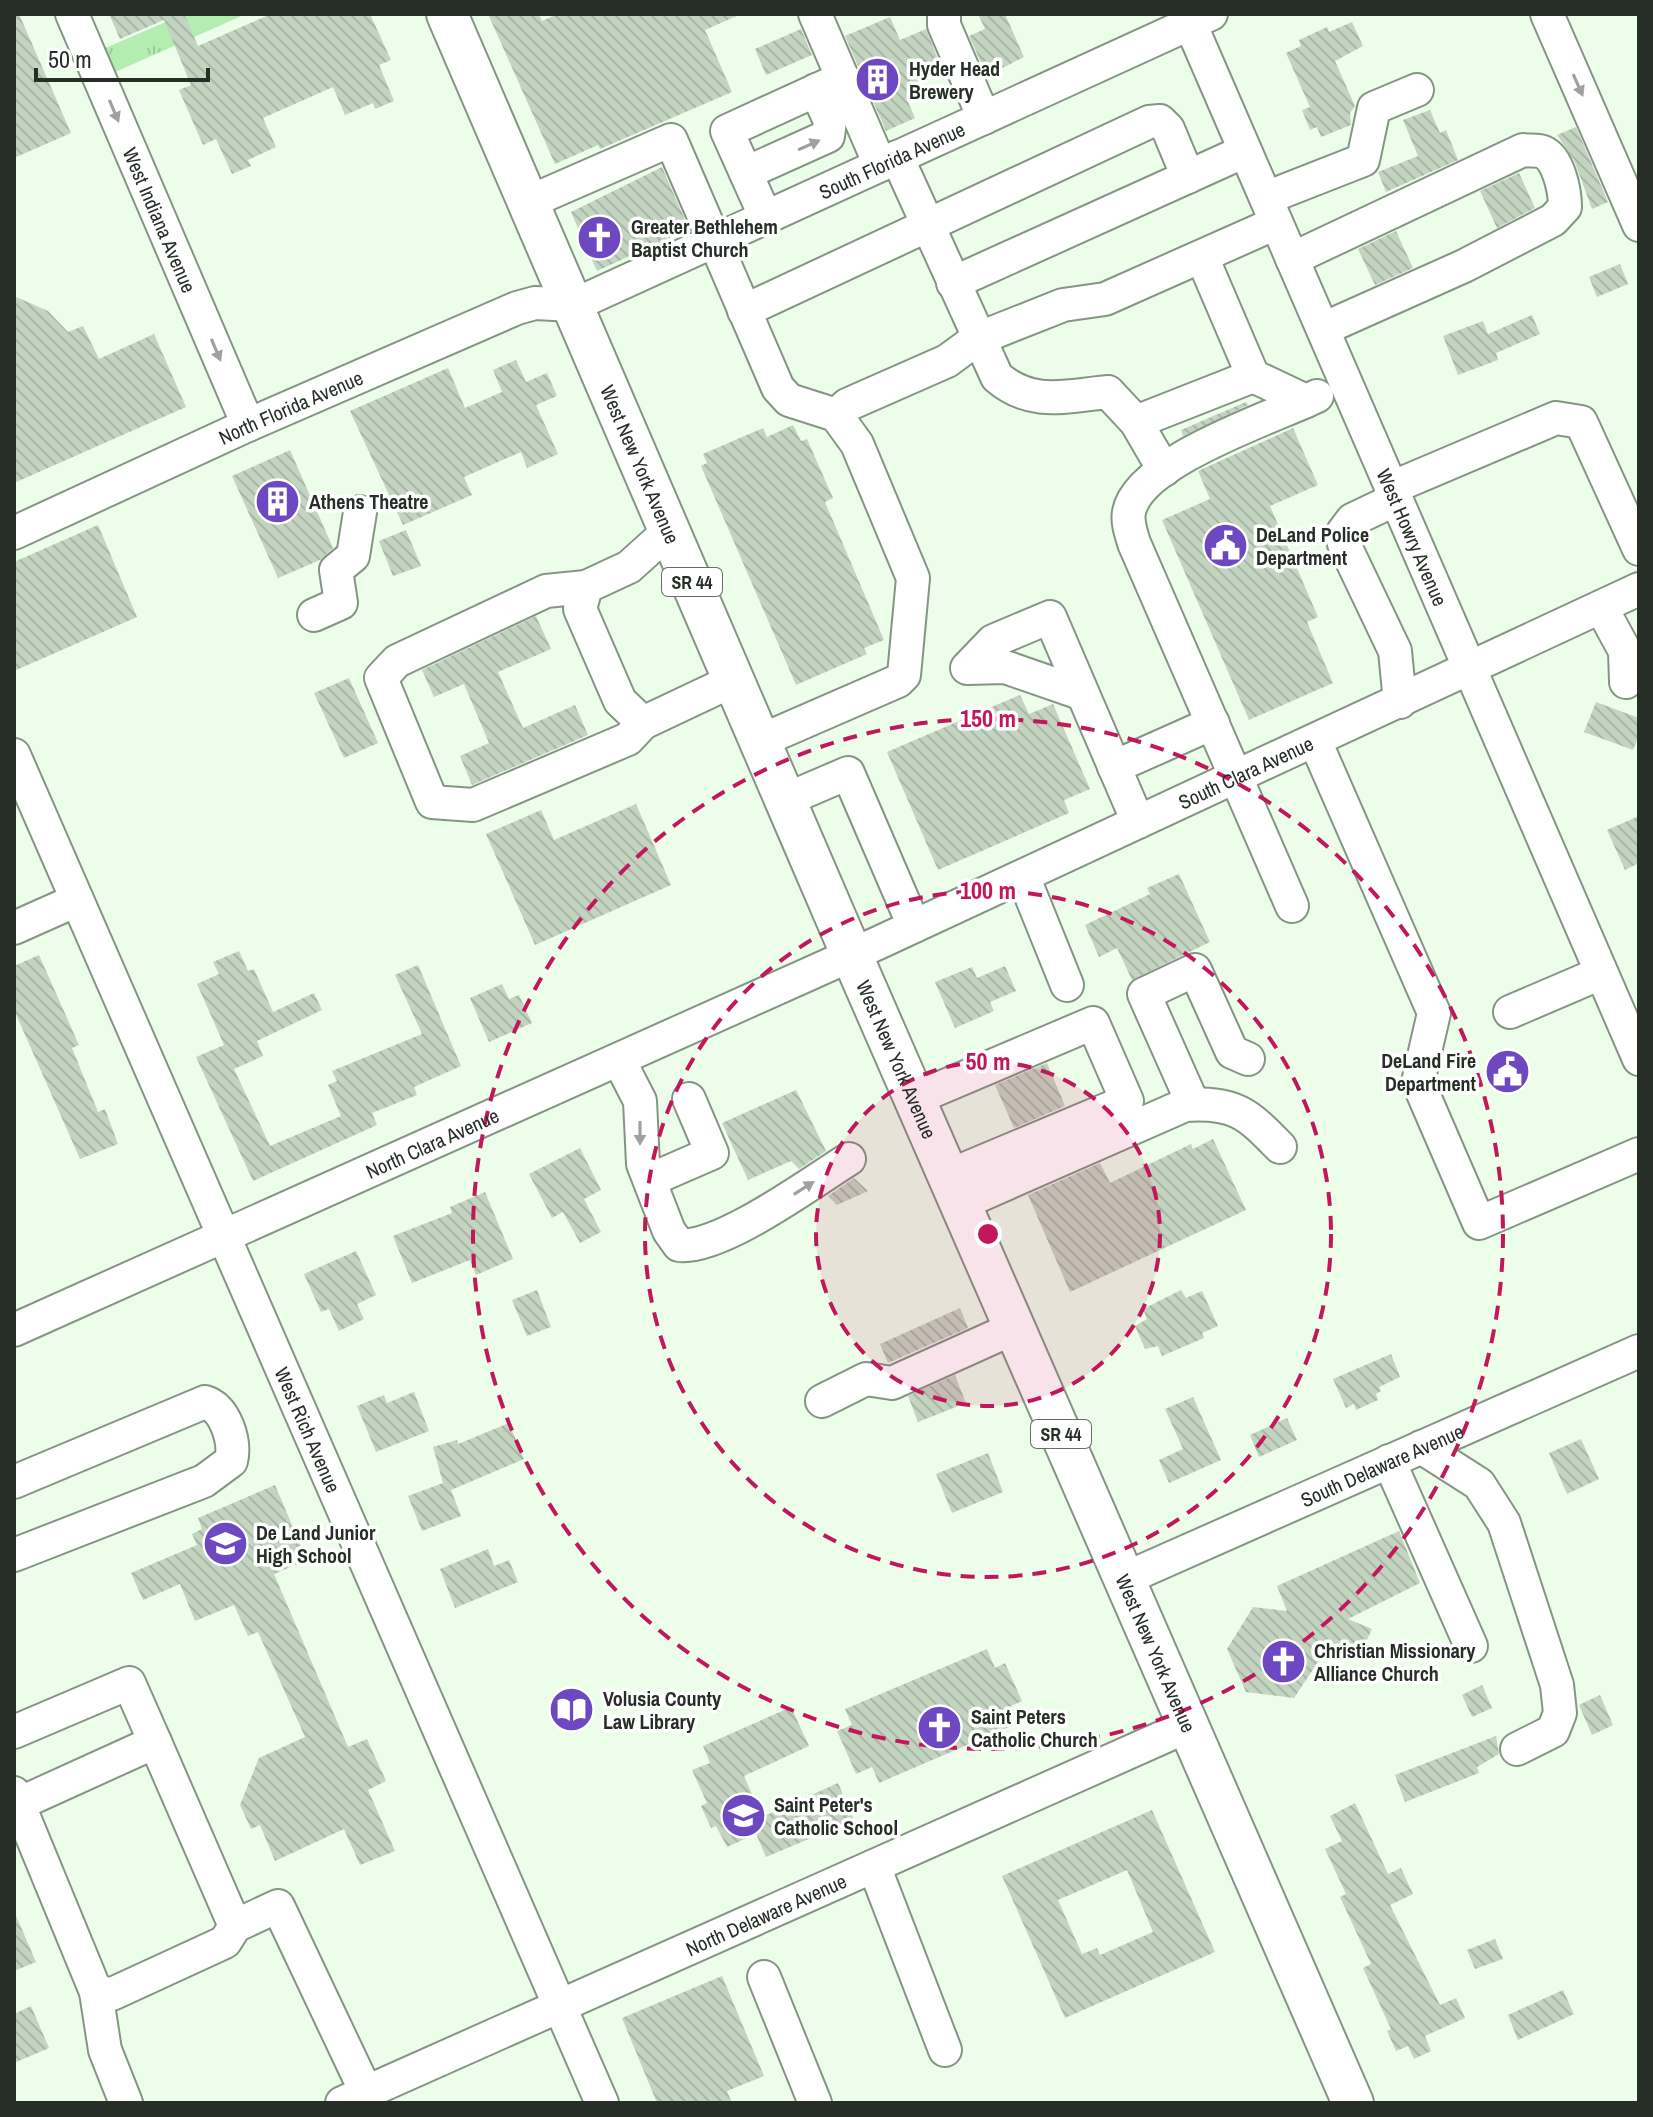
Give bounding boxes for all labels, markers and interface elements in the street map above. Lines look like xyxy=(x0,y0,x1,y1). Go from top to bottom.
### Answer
scale bar xyxy=(36,32,208,82)
text: 50 m xyxy=(48,43,92,75)
building icon: Hyder Head Brewery xyxy=(854,55,902,103)
place label: Hyder Head Brewery xyxy=(909,55,1000,105)
one-way arrow xyxy=(1571,74,1585,97)
one-way arrow xyxy=(107,100,120,123)
street label: South Florida Avenue xyxy=(814,115,969,205)
one-way arrow xyxy=(798,138,821,151)
street label: West Indiana Avenue xyxy=(117,143,203,297)
church icon: Greater Bethlehem Baptist Church xyxy=(576,213,624,261)
place label: Greater Bethlehem Baptist Church xyxy=(631,213,778,263)
one-way arrow xyxy=(210,339,223,362)
street label: North Florida Avenue xyxy=(214,363,367,450)
street label: West New York Avenue xyxy=(595,381,687,548)
street label: West Howry Avenue xyxy=(1371,464,1454,610)
building icon: Athens Theatre xyxy=(254,477,302,525)
place label: Athens Theatre xyxy=(309,488,428,515)
place label: DeLand Police Department xyxy=(1256,521,1369,571)
public building icon: DeLand Police Department xyxy=(1201,522,1249,570)
road number: SR 44 xyxy=(662,568,722,596)
text: 150 m xyxy=(960,702,1016,734)
street label: South Clara Avenue xyxy=(1174,729,1317,815)
text: 100 m xyxy=(960,874,1016,906)
street label: West New York Avenue xyxy=(851,976,944,1143)
text: 50 m xyxy=(966,1045,1010,1077)
place label: DeLand Fire Department xyxy=(1381,1047,1477,1097)
public building icon: DeLand Fire Department xyxy=(1483,1047,1531,1095)
street label: North Clara Avenue xyxy=(361,1101,503,1184)
one-way arrow xyxy=(634,1121,646,1146)
one-way arrow xyxy=(793,1180,814,1195)
centre of rings xyxy=(974,1220,1002,1248)
street label: West Rich Avenue xyxy=(269,1363,348,1497)
street label: South Delaware Avenue xyxy=(1296,1417,1468,1513)
road number: SR 44 xyxy=(1031,1420,1091,1448)
place label: De Land Junior High School xyxy=(256,1519,376,1569)
school or university icon: De Land Junior High School xyxy=(201,1520,249,1568)
street label: West New York Avenue xyxy=(1110,1570,1203,1736)
place label: Christian Missionary Alliance Church xyxy=(1314,1637,1476,1687)
church icon: Christian Missionary Alliance Church xyxy=(1259,1638,1307,1686)
place label: Volusia County Law Library xyxy=(603,1685,722,1735)
library icon: Volusia County Law Library xyxy=(548,1686,596,1734)
church icon: Saint Peters Catholic Church xyxy=(916,1703,964,1751)
place label: Saint Peters Catholic Church xyxy=(971,1703,1098,1753)
school or university icon: Saint Peter's Catholic School xyxy=(719,1791,767,1839)
place label: Saint Peter's Catholic School xyxy=(774,1791,898,1841)
street label: North Delaware Avenue xyxy=(681,1867,850,1962)

